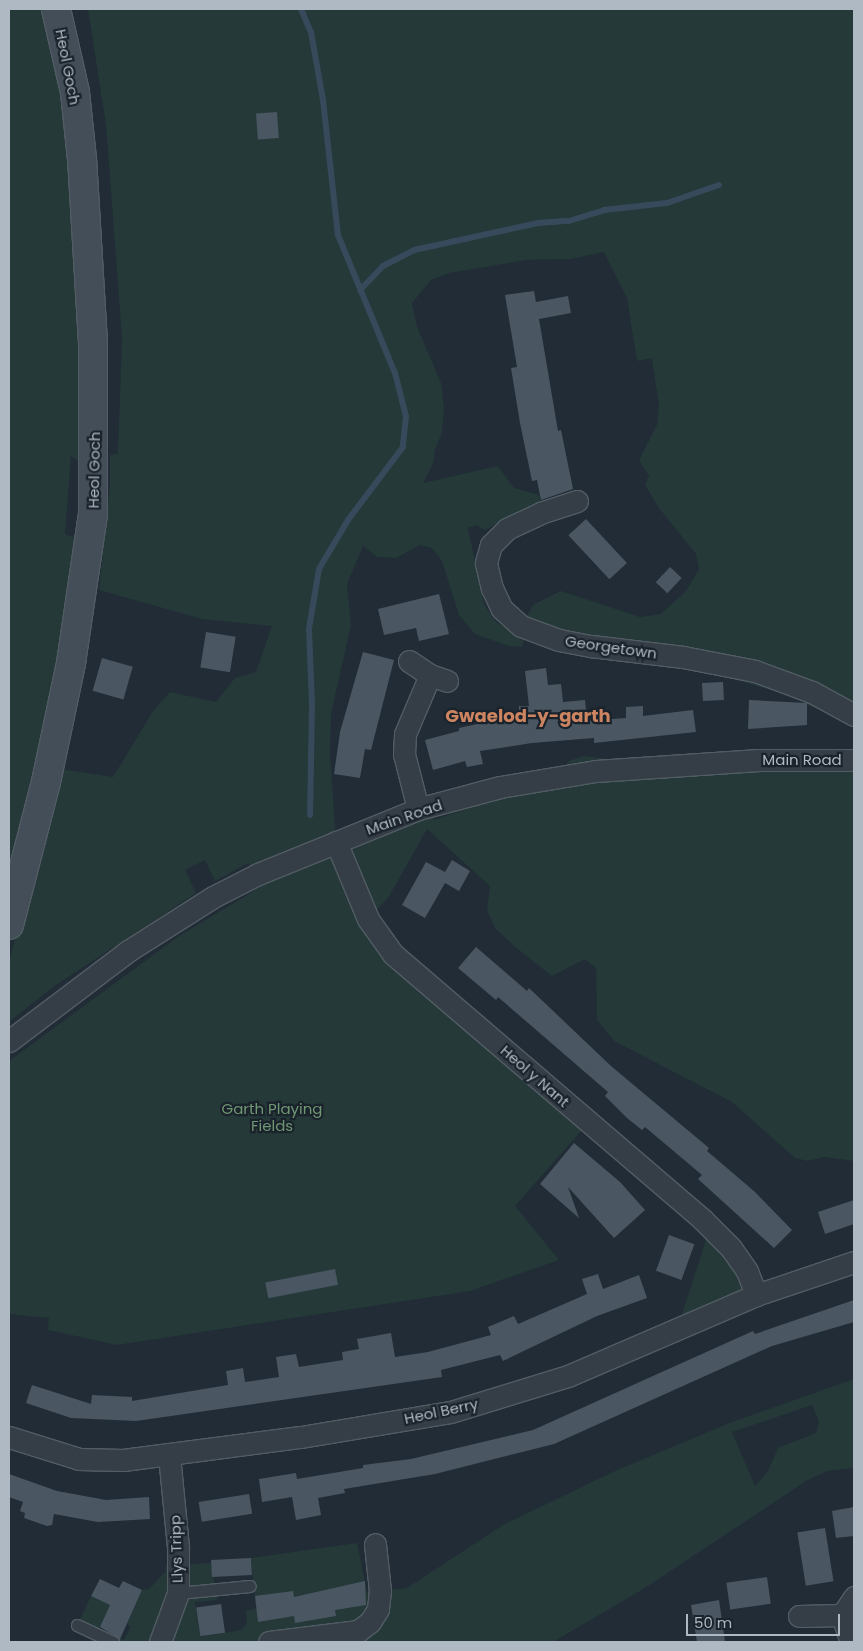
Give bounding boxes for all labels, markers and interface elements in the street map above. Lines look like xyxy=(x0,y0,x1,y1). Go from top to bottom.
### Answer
street label: Heol Goch xyxy=(52,28,84,106)
street label: Heol Goch xyxy=(84,431,104,509)
street label: Georgetown xyxy=(564,632,658,662)
district label: Gwaelod-y-garth xyxy=(445,705,611,727)
street label: Main Road xyxy=(762,751,842,769)
street label: Main Road xyxy=(364,796,444,838)
street label: Heol y Nant xyxy=(497,1041,573,1111)
park label: Garth Playing Fields xyxy=(222,1099,322,1134)
street label: Heol Berry xyxy=(402,1394,480,1428)
street label: Llys Tripp xyxy=(166,1515,186,1583)
scale bar xyxy=(688,1604,842,1636)
text: 50 m xyxy=(694,1612,732,1633)

